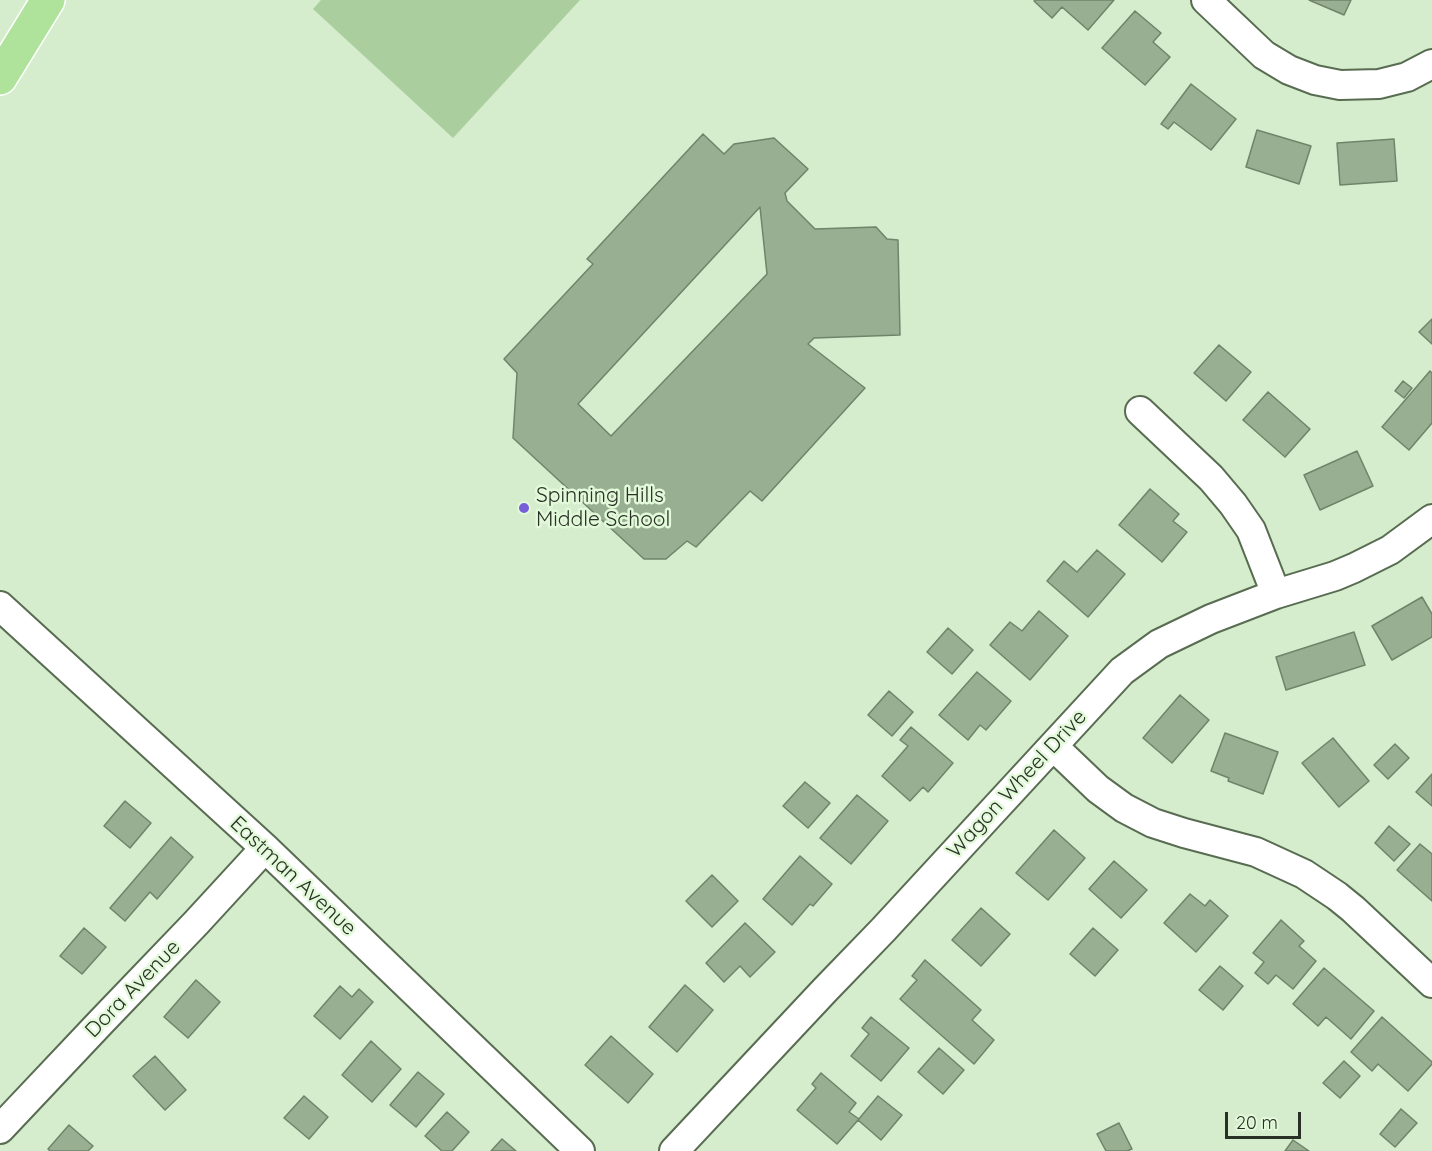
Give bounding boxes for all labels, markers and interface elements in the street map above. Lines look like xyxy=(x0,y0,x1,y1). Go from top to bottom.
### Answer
place label: Spinning Hills Middle School xyxy=(536,483,670,533)
marker: Spinning Hills Middle School xyxy=(517,501,531,515)
street label: Wagon Wheel Drive xyxy=(942,705,1092,863)
street label: Eastman Avenue xyxy=(225,811,361,941)
street label: Dora Avenue xyxy=(80,935,186,1043)
scale bar xyxy=(1228,1100,1304,1138)
text: 20 m xyxy=(1236,1111,1278,1134)

